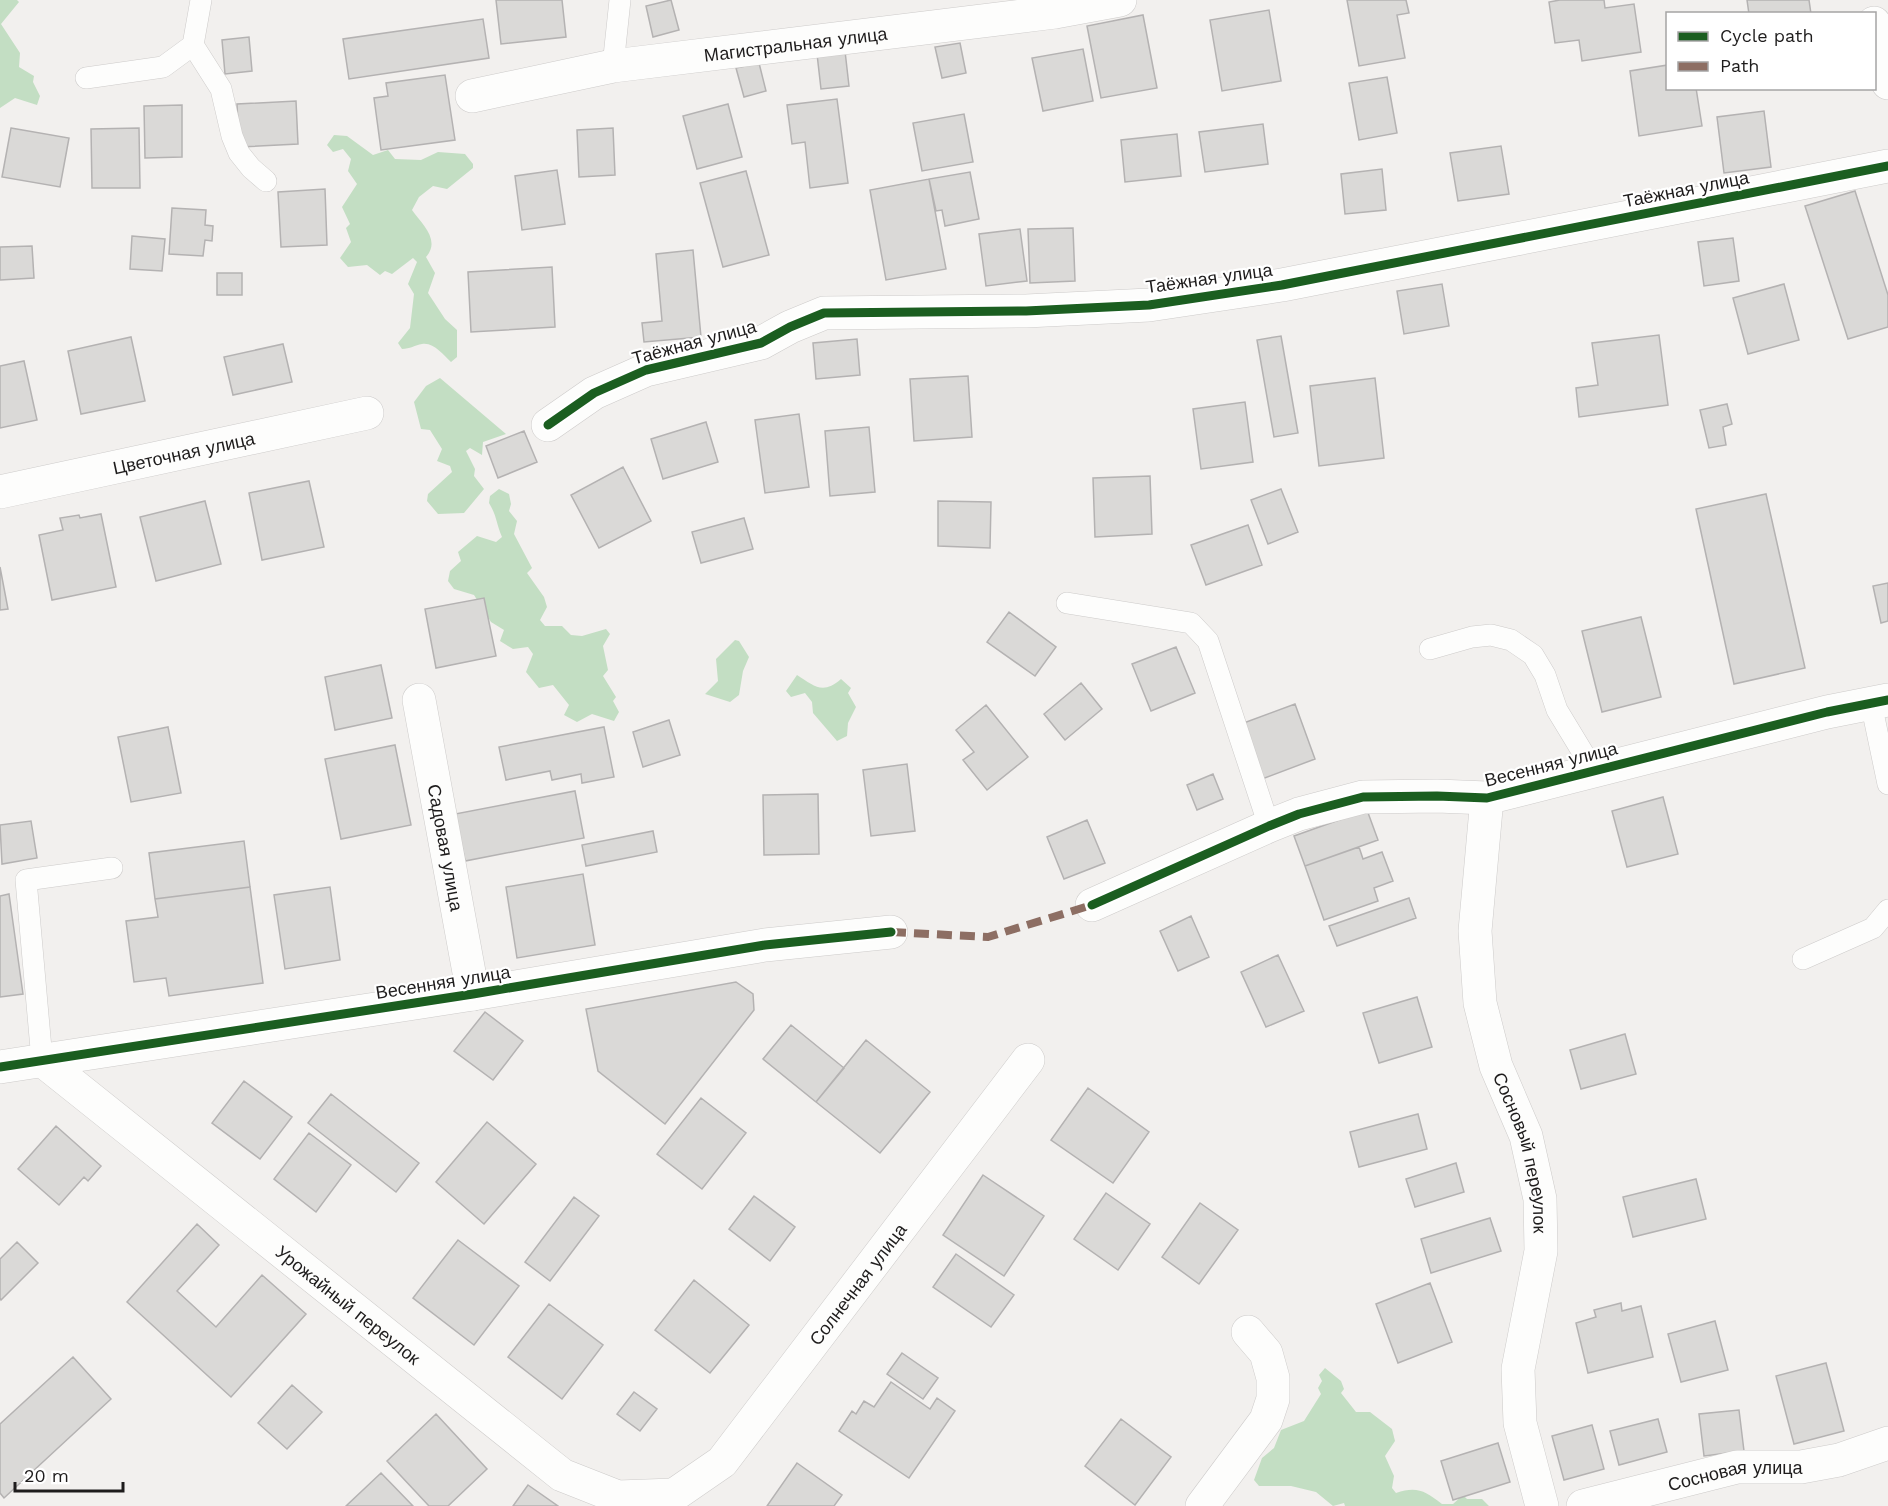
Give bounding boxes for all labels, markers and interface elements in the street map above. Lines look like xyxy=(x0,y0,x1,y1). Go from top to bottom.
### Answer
legend xyxy=(1666,12,1876,90)
street label: Магистральная улица xyxy=(703,22,889,65)
text: Cycle path xyxy=(1720,25,1814,46)
text: Path xyxy=(1720,55,1760,76)
street label: Таёжная улица xyxy=(1621,166,1752,211)
street label: Таёжная улица xyxy=(1144,259,1275,297)
street label: Таёжная улица xyxy=(630,315,759,369)
street label: Цветочная улица xyxy=(111,427,258,478)
street label: Весенняя улица xyxy=(1482,737,1620,791)
street label: Садовая улица xyxy=(424,782,468,914)
street label: Весенняя улица xyxy=(374,961,513,1003)
street label: Сосновый переулок xyxy=(1489,1069,1551,1234)
street label: Солнечная улица xyxy=(805,1218,911,1349)
street label: Урожайный переулок xyxy=(272,1241,425,1368)
scale bar xyxy=(15,1455,123,1493)
street label: Сосновая улица xyxy=(1665,1457,1804,1495)
text: 20 m xyxy=(24,1465,69,1486)

